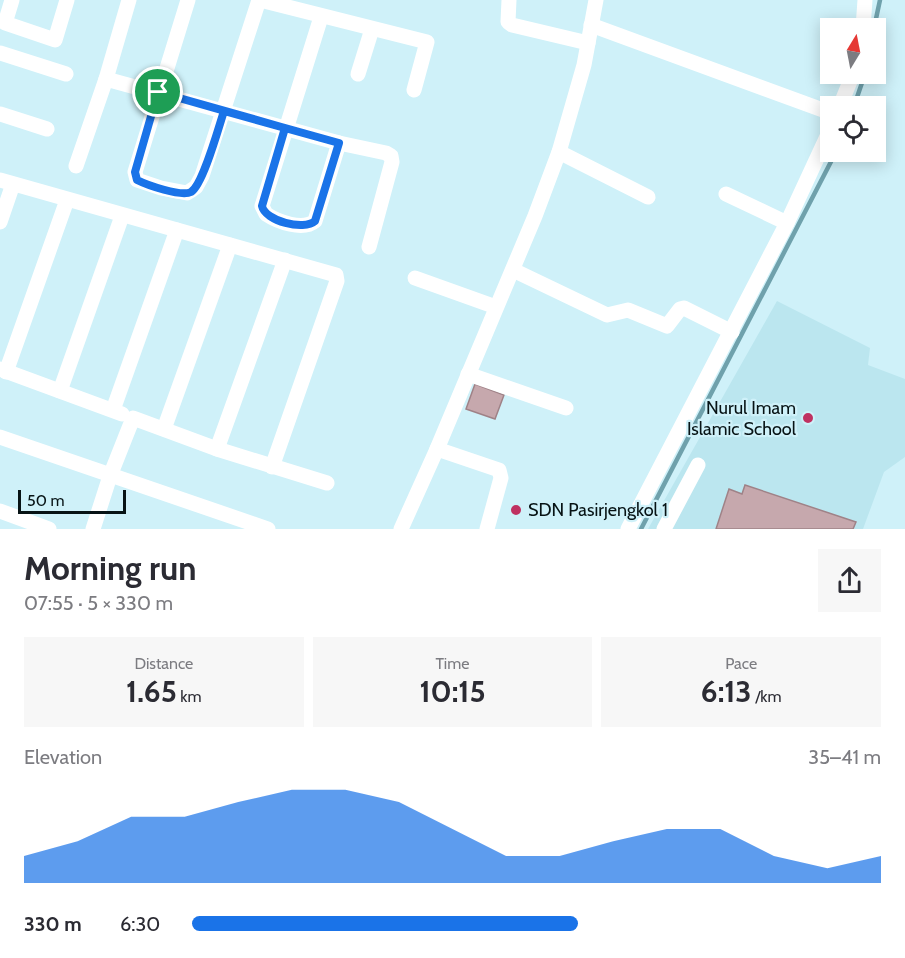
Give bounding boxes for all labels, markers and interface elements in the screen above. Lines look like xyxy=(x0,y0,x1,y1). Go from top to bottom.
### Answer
north arrow xyxy=(820,18,886,84)
map controls xyxy=(820,18,886,162)
pin xyxy=(132,66,183,117)
icon: arrive xyxy=(141,75,174,108)
button: locate xyxy=(820,96,886,162)
place label: Nurul Imam Islamic School xyxy=(687,397,797,440)
marker: Nurul Imam Islamic School xyxy=(801,411,815,425)
scale bar xyxy=(18,487,126,514)
text: 50 m xyxy=(27,491,64,510)
place label: SDN Pasirjengkol 1 xyxy=(528,499,668,521)
marker: SDN Pasirjengkol 1 xyxy=(509,503,523,517)
text: Morning run xyxy=(24,548,196,588)
button: share xyxy=(818,549,881,612)
text: 07:55 · 5 × 330 m xyxy=(24,591,173,615)
text: Distance xyxy=(134,654,193,673)
text: Time xyxy=(435,654,469,673)
text: Pace xyxy=(725,654,757,673)
text: 1.65 xyxy=(126,673,177,710)
text: 10:15 xyxy=(419,673,486,710)
text: 6:13 xyxy=(701,673,752,710)
text: km xyxy=(177,687,202,706)
text: /km xyxy=(752,687,782,706)
text: Elevation xyxy=(24,745,102,769)
text: 35–41 m xyxy=(808,745,881,769)
text: 330 m xyxy=(24,912,82,936)
text: 6:30 xyxy=(120,912,160,936)

